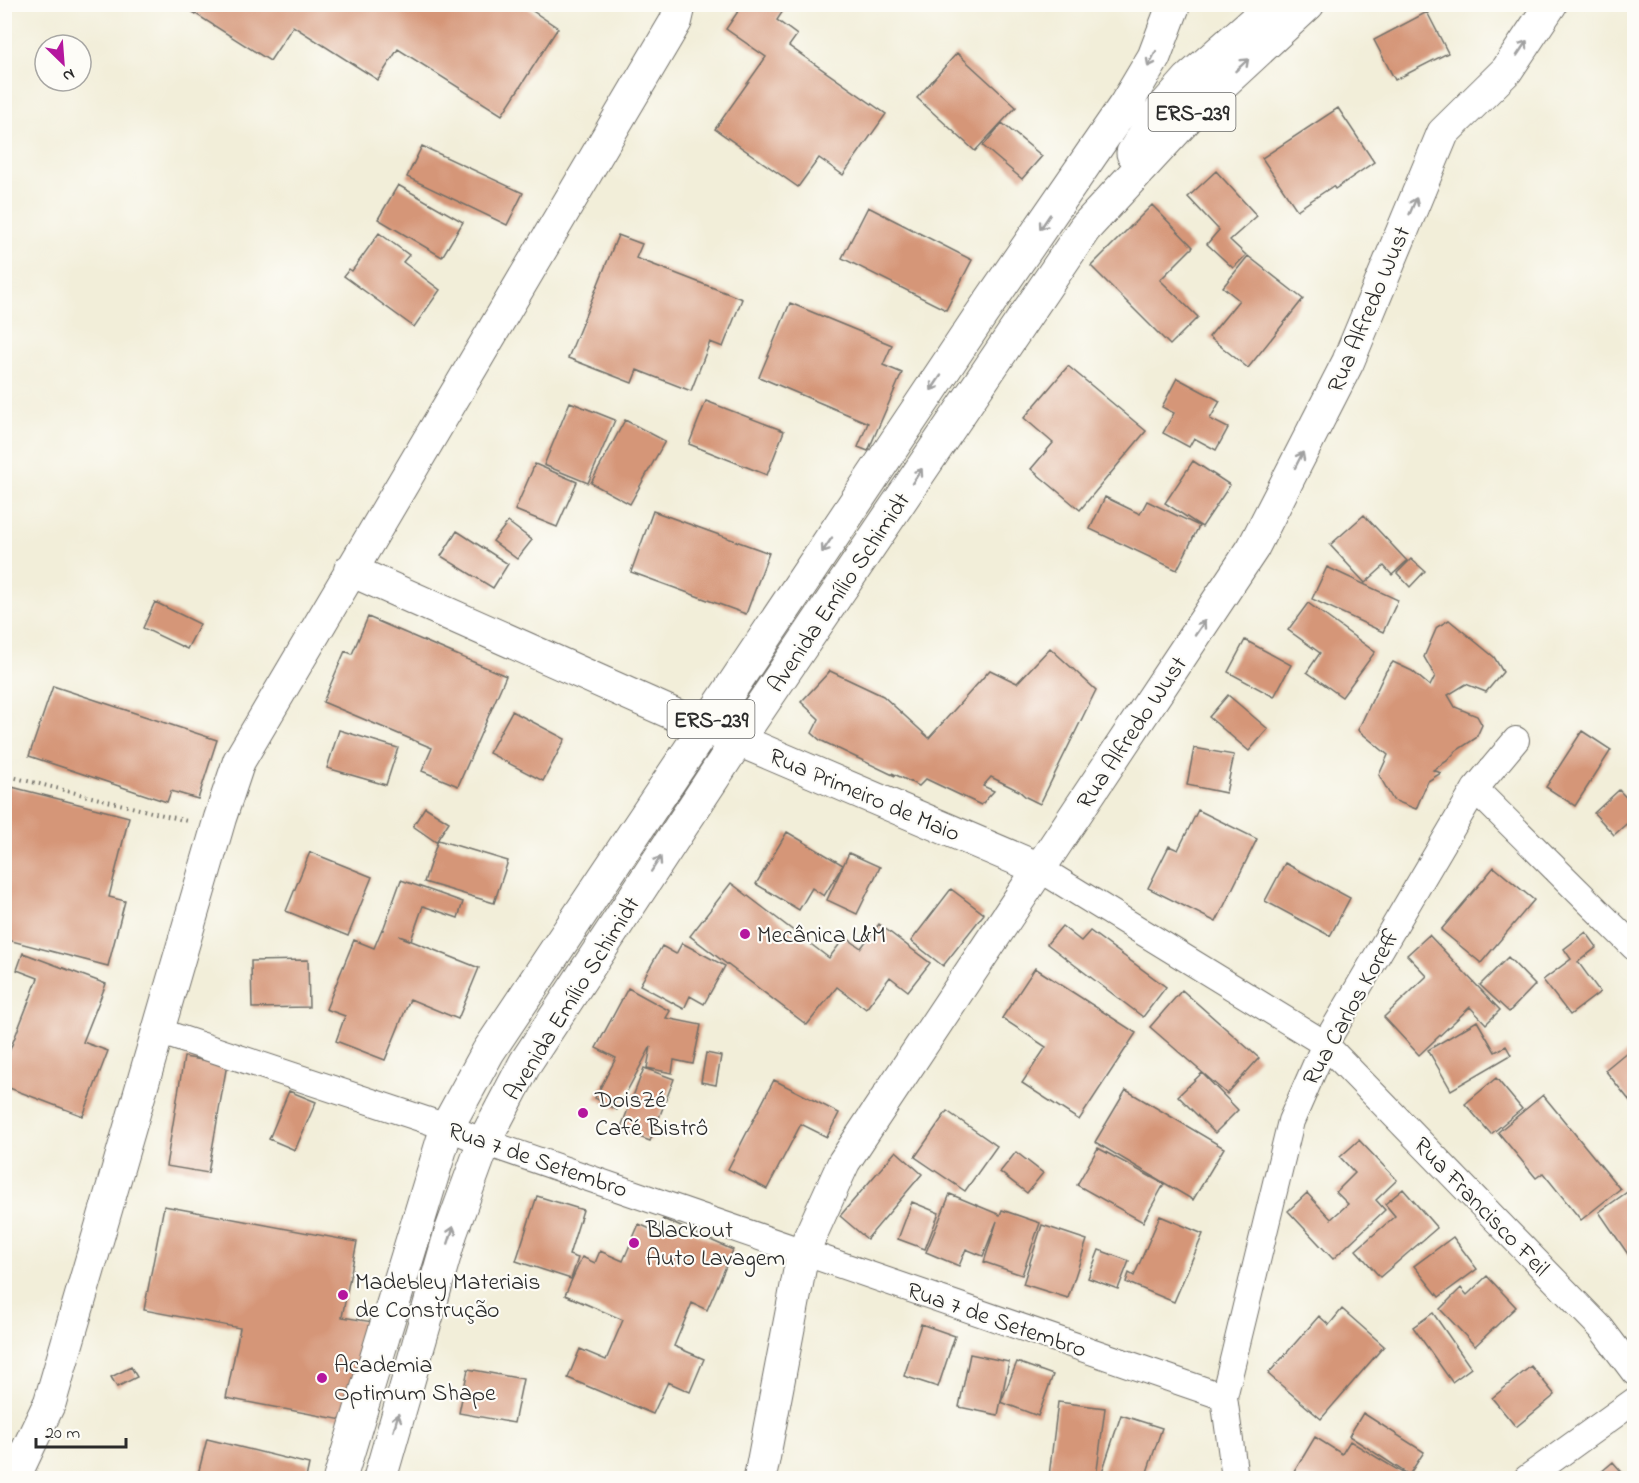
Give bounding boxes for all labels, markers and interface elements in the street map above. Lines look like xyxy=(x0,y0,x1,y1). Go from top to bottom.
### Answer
north arrow xyxy=(33,33,93,93)
one-way arrow xyxy=(1516,40,1528,57)
one-way arrow xyxy=(1146,49,1157,67)
one-way arrow xyxy=(1235,58,1250,72)
text: N xyxy=(58,62,78,88)
road number: ERS-239 xyxy=(1148,93,1236,131)
one-way arrow xyxy=(1408,197,1419,215)
one-way arrow xyxy=(1039,213,1051,229)
street label: Rua Alfredo Wust xyxy=(1319,221,1421,399)
one-way arrow xyxy=(930,374,942,391)
one-way arrow xyxy=(1294,452,1305,470)
one-way arrow xyxy=(911,468,923,484)
street label: Avenida Emílio Schimidt xyxy=(760,486,920,700)
one-way arrow xyxy=(821,536,833,553)
one-way arrow xyxy=(1194,620,1206,637)
street label: Rua Alfredo Wust xyxy=(1069,650,1197,817)
road number: ERS-239 xyxy=(668,700,754,738)
street label: Rua Primeiro de Maio xyxy=(763,740,965,852)
one-way arrow xyxy=(650,856,662,873)
street label: Avenida Emílio Schimidt xyxy=(496,891,650,1108)
place label: Mecânica L&M xyxy=(757,919,886,954)
street label: Rua Carlos Koreff xyxy=(1295,923,1410,1093)
marker: Mecânica L&M xyxy=(738,927,752,941)
place label: DoisZé Café Bistrô xyxy=(594,1084,708,1147)
marker: DoisZé Café Bistrô xyxy=(576,1106,590,1120)
street label: Rua 7 de Setembro xyxy=(443,1114,632,1209)
street label: Rua Francisco Feil xyxy=(1404,1130,1556,1286)
place label: Blackout Auto Lavagem xyxy=(645,1214,785,1277)
one-way arrow xyxy=(446,1226,457,1245)
marker: Blackout Auto Lavagem xyxy=(627,1236,641,1250)
place label: Madebley Materiais de Construção xyxy=(355,1266,540,1329)
street label: Rua 7 de Setembro xyxy=(902,1274,1091,1369)
marker: Madebley Materiais de Construção xyxy=(336,1288,350,1302)
place label: Academia Optimum Shape xyxy=(334,1349,496,1412)
marker: Academia Optimum Shape xyxy=(315,1371,329,1385)
scale bar xyxy=(36,1411,126,1449)
one-way arrow xyxy=(391,1413,402,1432)
text: 20 m xyxy=(45,1421,80,1447)

